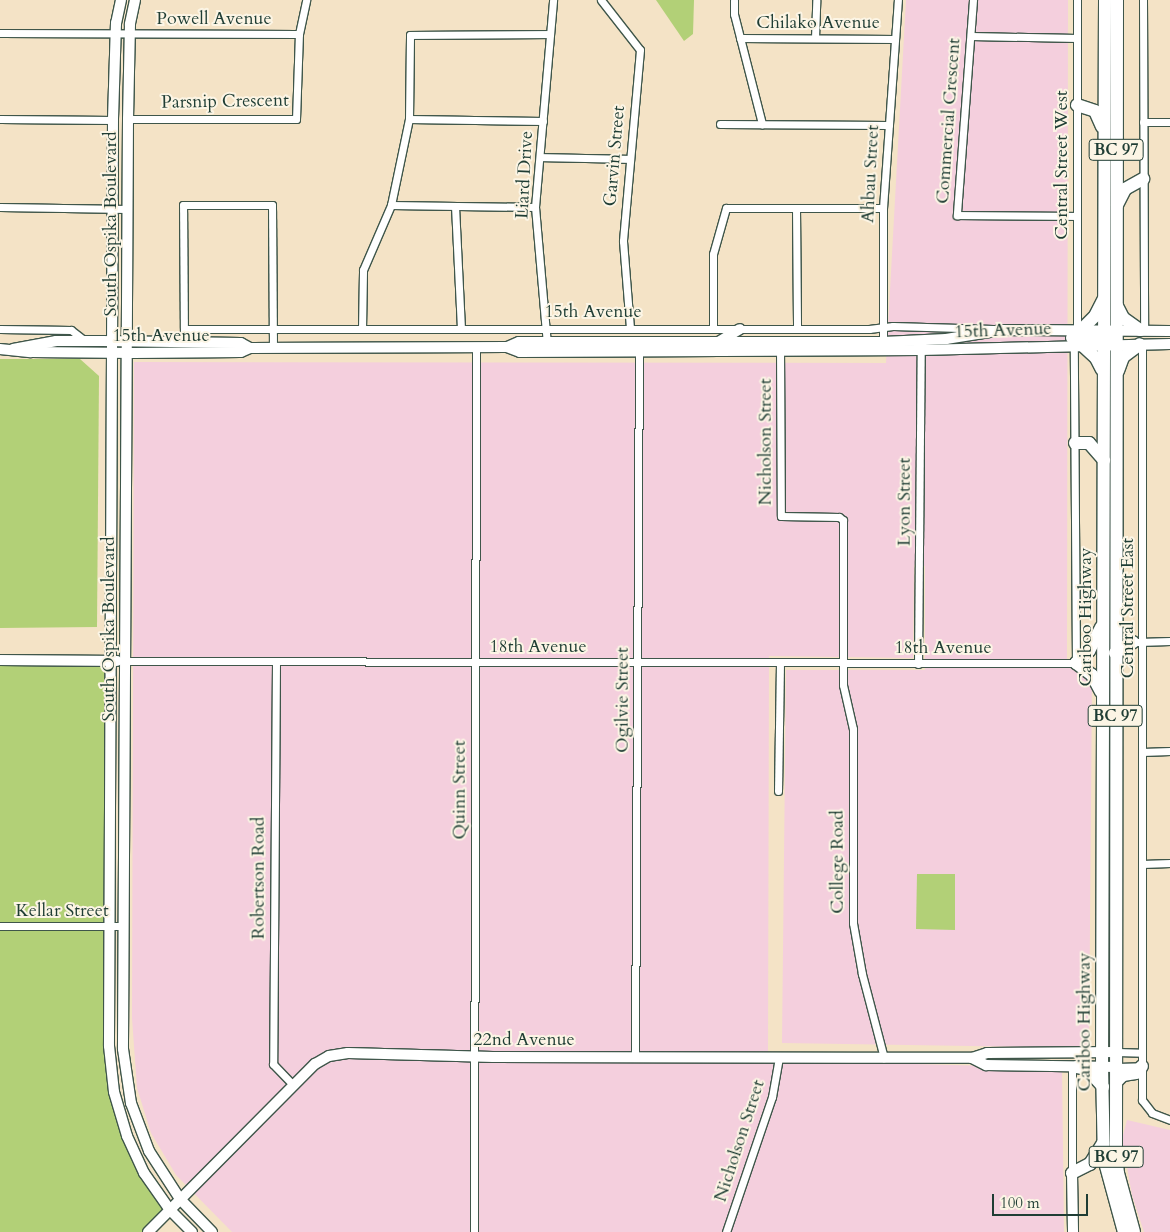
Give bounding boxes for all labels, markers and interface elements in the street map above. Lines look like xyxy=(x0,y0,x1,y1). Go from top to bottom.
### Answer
street label: Powell Avenue xyxy=(156,8,272,30)
street label: Chilako Avenue xyxy=(756,12,880,34)
street label: Commercial Crescent xyxy=(932,37,966,205)
street label: Parsnip Crescent xyxy=(161,90,289,114)
street label: Central Street West xyxy=(1051,90,1073,240)
street label: Garvin Street xyxy=(600,105,630,207)
street label: Ahbau Street xyxy=(858,124,884,224)
street label: Liard Drive xyxy=(512,130,538,220)
street label: South Ospika Boulevard xyxy=(100,131,122,317)
road number: BC 97 xyxy=(1088,136,1144,164)
street label: 15th Avenue xyxy=(544,301,642,323)
street label: 15th Avenue xyxy=(954,319,1052,343)
street label: 15th Avenue xyxy=(112,325,210,347)
street label: Nicholson Street xyxy=(755,379,777,505)
street label: Lyon Street xyxy=(894,458,916,546)
street label: South Ospika Boulevard xyxy=(98,536,120,722)
street label: Central Street East xyxy=(1117,538,1139,678)
street label: Cariboo Highway xyxy=(1075,548,1097,686)
street label: 18th Avenue xyxy=(489,636,587,658)
street label: 18th Avenue xyxy=(894,637,992,659)
street label: Ogilvie Street xyxy=(612,647,634,753)
road number: BC 97 xyxy=(1088,702,1142,729)
street label: Quinn Street xyxy=(449,740,471,840)
street label: College Road xyxy=(827,810,849,914)
street label: Robertson Road xyxy=(248,817,270,939)
street label: Kellar Street xyxy=(15,900,109,922)
street label: Cariboo Highway xyxy=(1074,953,1096,1091)
street label: 22nd Avenue xyxy=(473,1029,575,1051)
street label: Nicholson Street xyxy=(710,1077,770,1205)
road number: BC 97 xyxy=(1088,1144,1144,1170)
scale bar xyxy=(995,1184,1091,1216)
text: 100 m xyxy=(1000,1193,1040,1213)

